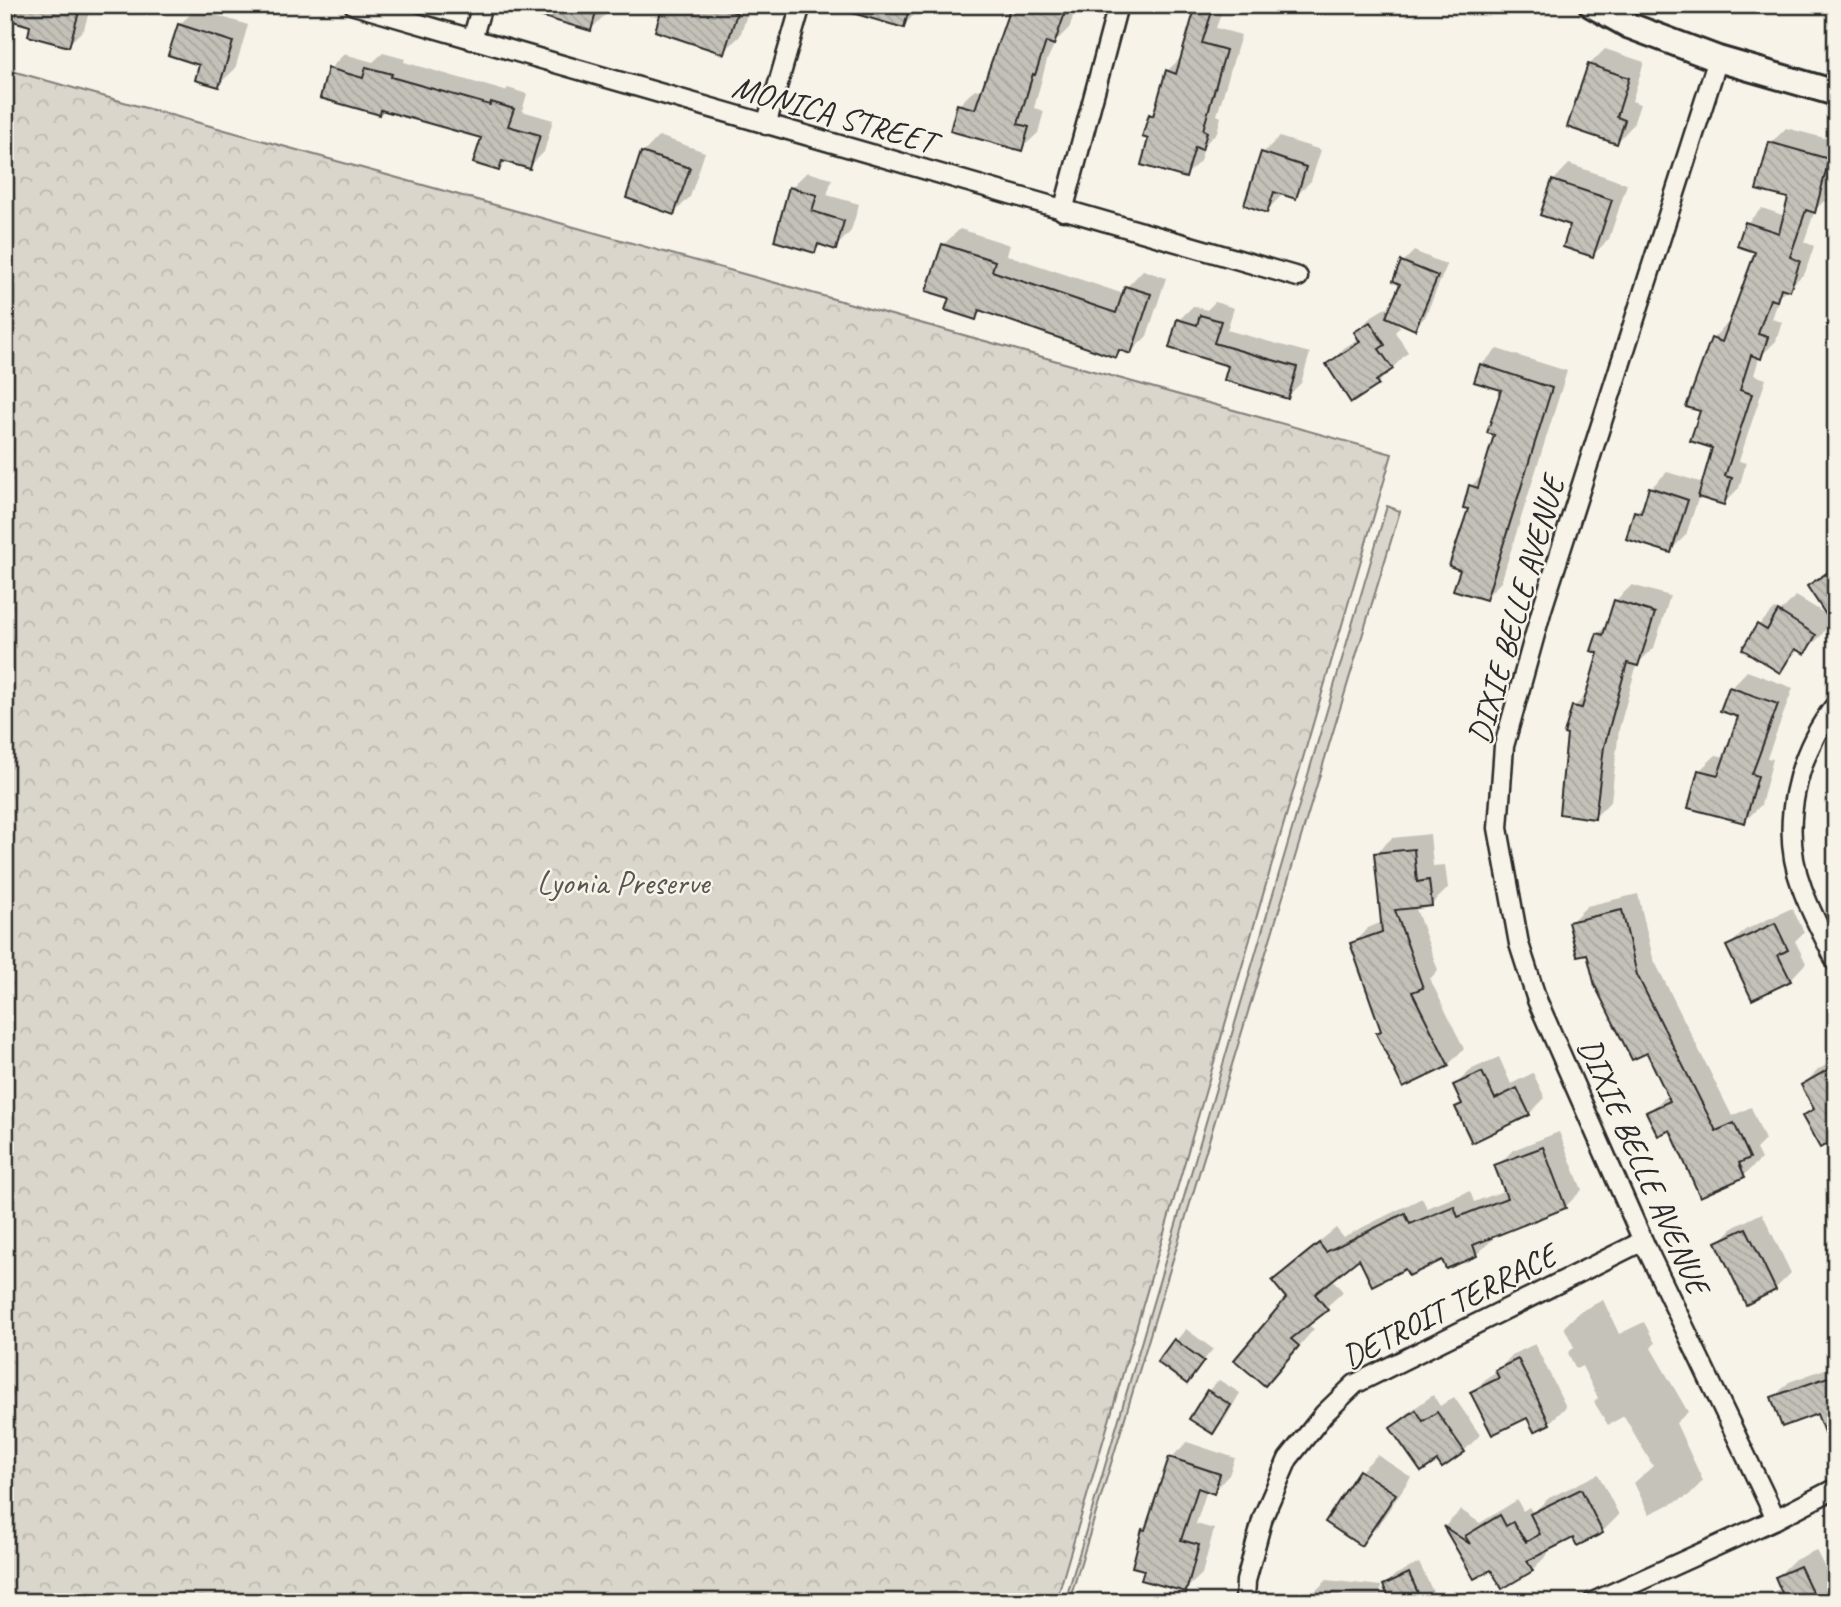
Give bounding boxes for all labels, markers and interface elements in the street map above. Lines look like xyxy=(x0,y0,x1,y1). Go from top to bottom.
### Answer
street label: MONICA STREET xyxy=(728,65,947,165)
street label: DIXIE BELLE AVENUE xyxy=(1458,468,1575,748)
park label: Lyonia Preserve xyxy=(537,862,711,904)
street label: DIXIE BELLE AVENUE xyxy=(1569,1031,1721,1304)
street label: DETROIT TERRACE xyxy=(1335,1232,1567,1378)

